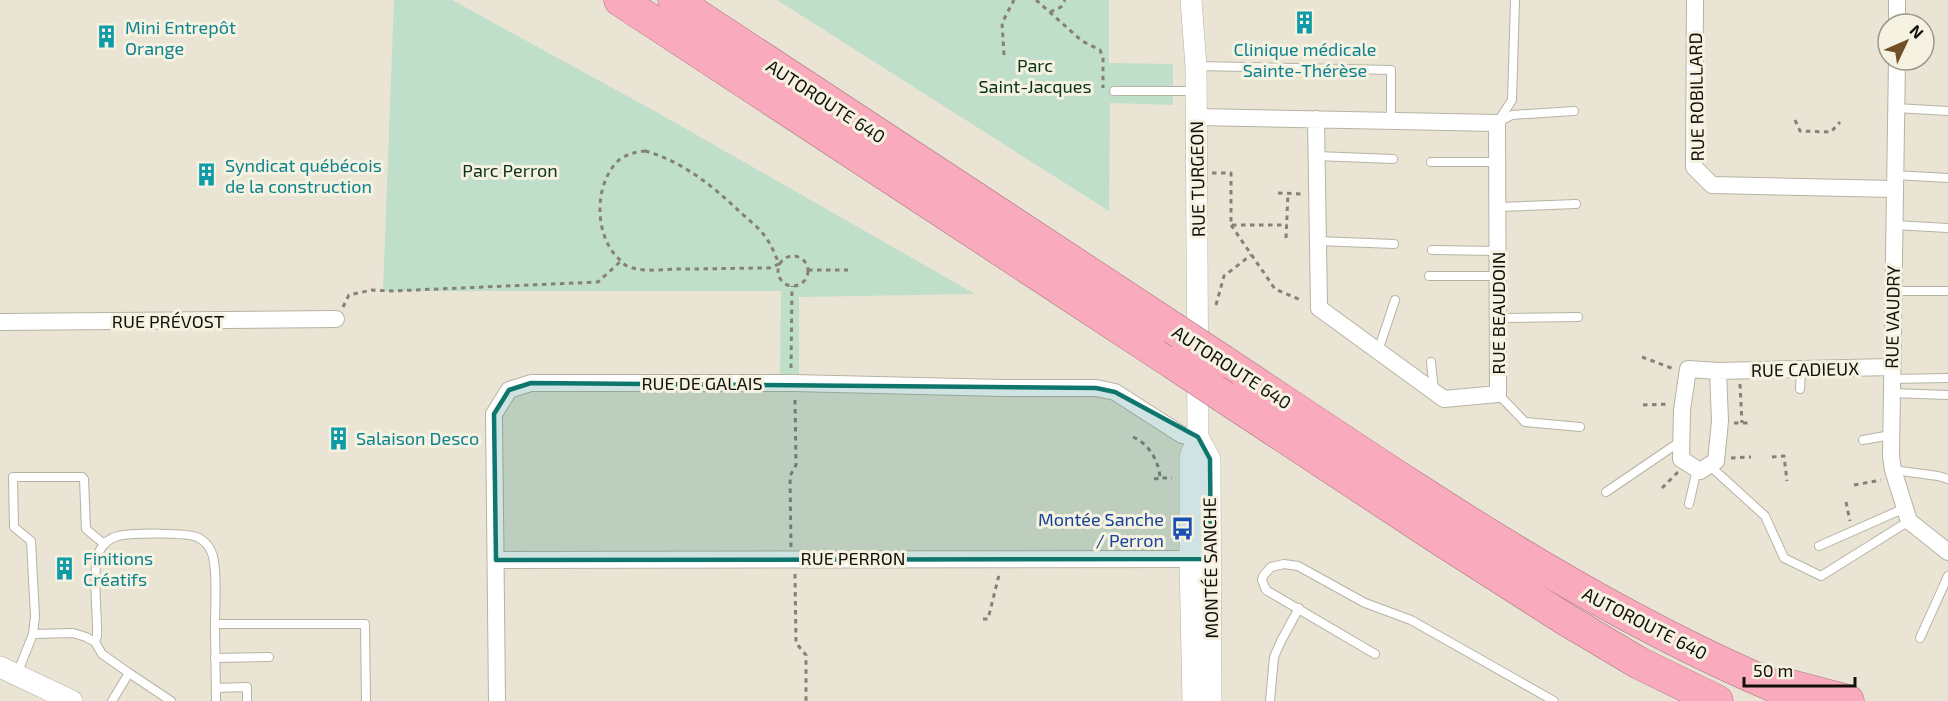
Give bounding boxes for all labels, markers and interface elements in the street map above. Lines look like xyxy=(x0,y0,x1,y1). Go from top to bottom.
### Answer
building icon: Clinique médicale Sainte-Thérèse xyxy=(1292,10,1318,36)
north arrow xyxy=(1876,12,1936,72)
place label: Mini Entrepôt Orange xyxy=(125,16,236,59)
text: N xyxy=(1906,20,1928,42)
building icon: Mini Entrepôt Orange xyxy=(94,24,120,50)
street label: RUE ROBILLARD xyxy=(1684,32,1708,162)
place label: Clinique médicale Sainte-Thérèse xyxy=(1233,38,1377,81)
street label: AUTOROUTE 640 xyxy=(762,54,890,148)
park label: Parc Saint-Jacques xyxy=(978,54,1092,97)
street label: RUE TURGEON xyxy=(1185,121,1209,237)
place label: Syndicat québécois de la construction xyxy=(225,154,382,197)
park label: Parc Perron xyxy=(462,159,558,181)
building icon: Syndicat québécois de la construction xyxy=(194,162,220,188)
street label: RUE BEAUDOIN xyxy=(1487,252,1509,374)
street label: RUE VAUDRY xyxy=(1880,264,1904,369)
street label: RUE PRÉVOST xyxy=(112,310,225,332)
street label: AUTOROUTE 640 xyxy=(1168,320,1296,414)
street label: RUE CADIEUX xyxy=(1751,357,1859,381)
street label: RUE DE GALAIS xyxy=(641,372,763,394)
building icon: Salaison Desco xyxy=(325,425,351,451)
place label: Salaison Desco xyxy=(356,427,479,449)
street label: MONTÉE SANCHE xyxy=(1198,497,1222,639)
place label: Montée Sanche / Perron xyxy=(1038,508,1164,551)
bus stop icon: Montée Sanche / Perron xyxy=(1169,516,1195,542)
place label: Finitions Créatifs xyxy=(83,547,153,590)
street label: RUE PERRON xyxy=(801,547,905,569)
building icon: Finitions Créatifs xyxy=(52,555,78,581)
street label: AUTOROUTE 640 xyxy=(1579,582,1711,664)
scale bar xyxy=(1744,650,1855,688)
text: 50 m xyxy=(1753,659,1793,681)

